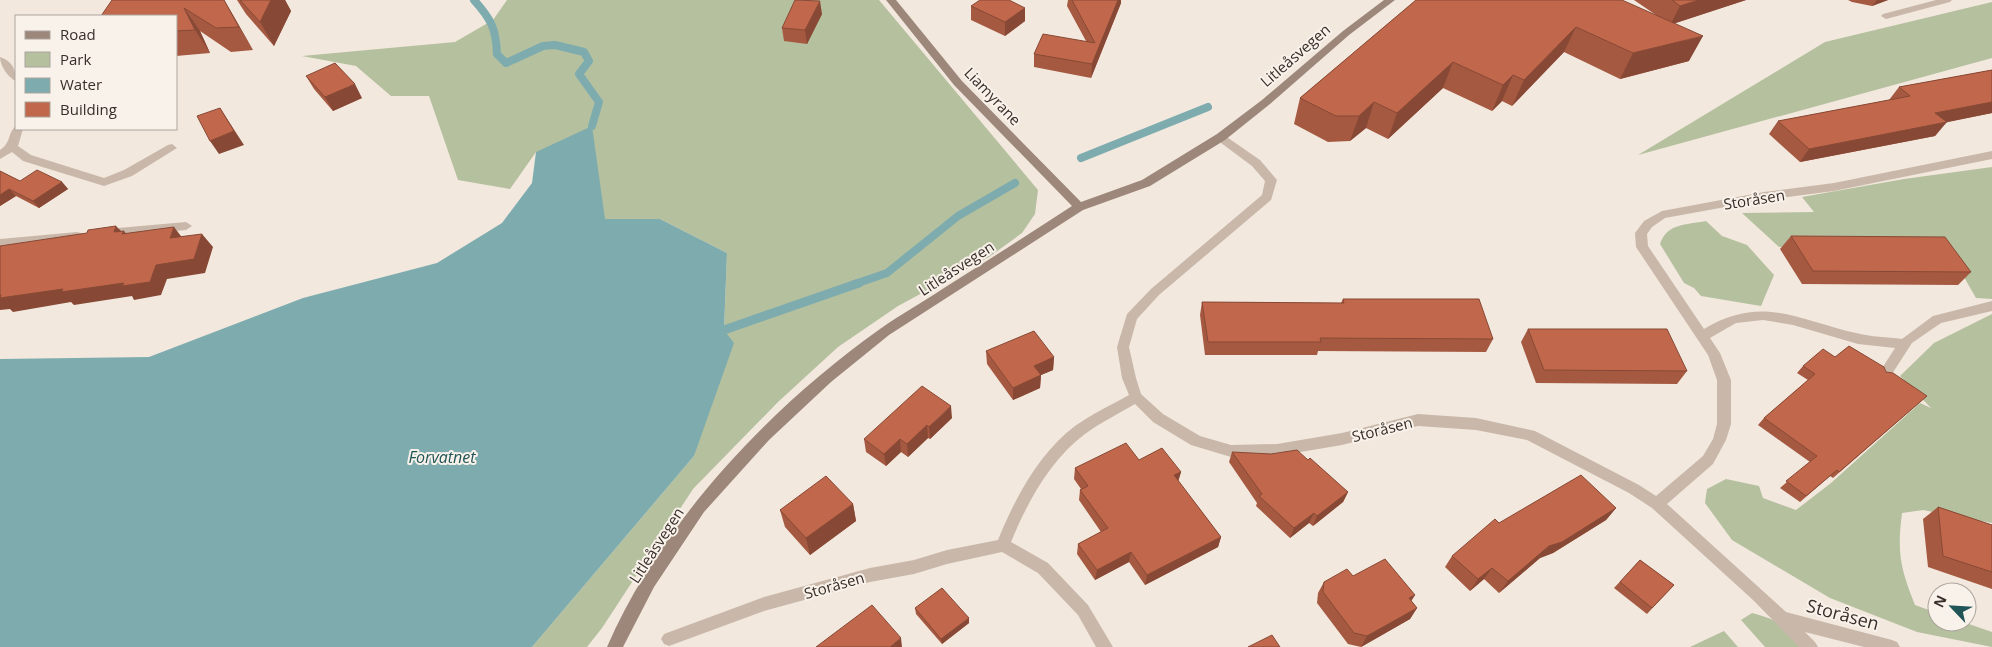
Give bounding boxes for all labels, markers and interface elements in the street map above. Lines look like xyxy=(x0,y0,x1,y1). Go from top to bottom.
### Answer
legend xyxy=(15,15,178,130)
street label: Litleåsvegen xyxy=(1256,19,1334,91)
text: Road xyxy=(60,24,96,44)
text: Park xyxy=(60,49,91,69)
street label: Liamyrane xyxy=(960,63,1026,129)
text: Water xyxy=(60,74,102,94)
text: Building xyxy=(60,99,117,119)
street label: Storåsen xyxy=(1722,184,1786,214)
street label: Litleåsvegen xyxy=(914,236,998,300)
street label: Storåsen xyxy=(1350,412,1414,446)
water label: Forvatnet xyxy=(408,446,476,468)
street label: Litleåsvegen xyxy=(624,503,688,587)
street label: Storåsen xyxy=(802,567,866,603)
north arrow xyxy=(1927,582,1977,632)
text: N xyxy=(1929,592,1951,610)
street label: Storåsen xyxy=(1804,593,1882,635)

